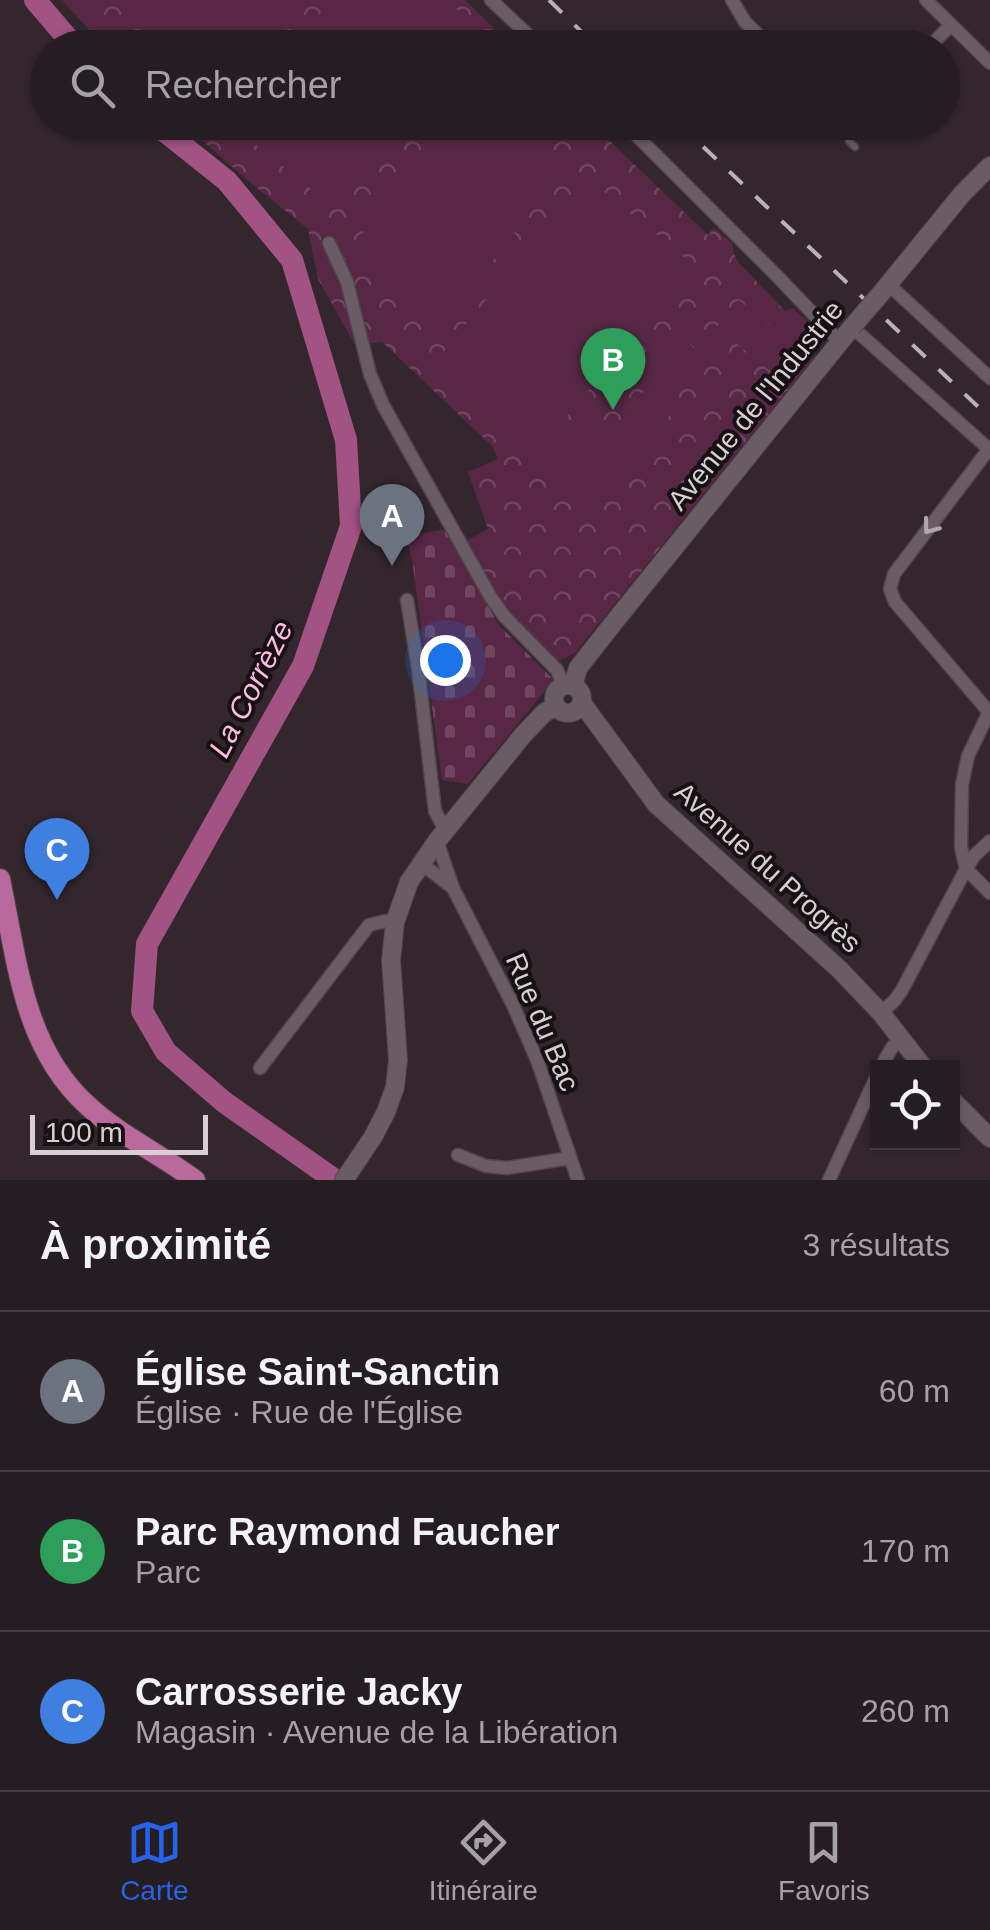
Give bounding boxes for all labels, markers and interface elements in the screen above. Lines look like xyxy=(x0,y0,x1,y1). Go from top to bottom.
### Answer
search box xyxy=(30,30,960,140)
icon: search xyxy=(65,58,120,113)
text: Rechercher xyxy=(145,64,341,106)
street label: Avenue de l'Industrie xyxy=(661,294,849,516)
pin: B xyxy=(580,328,646,410)
pin: A xyxy=(360,484,424,566)
one-way arrow xyxy=(924,516,941,534)
water label: La Corrèze xyxy=(202,615,299,762)
your location xyxy=(420,635,471,686)
street label: Avenue du Progrès xyxy=(668,776,867,959)
pin: C xyxy=(24,818,90,900)
street label: Rue du Bac xyxy=(500,949,585,1096)
map controls xyxy=(870,1060,960,1150)
button: locate xyxy=(870,1060,960,1150)
scale bar xyxy=(30,1110,208,1154)
text: 100 m xyxy=(45,1117,123,1148)
text: À proximité xyxy=(40,1221,271,1268)
text: 3 résultats xyxy=(802,1227,950,1263)
text: Église Saint-Sanctin xyxy=(135,1351,500,1393)
text: A xyxy=(61,1373,84,1409)
text: 60 m xyxy=(879,1373,950,1409)
text: Église · Rue de l'Église xyxy=(135,1394,463,1430)
text: Parc Raymond Faucher xyxy=(135,1511,559,1553)
text: B xyxy=(61,1533,84,1569)
text: 170 m xyxy=(861,1533,950,1569)
text: Parc xyxy=(135,1554,201,1590)
text: Carrosserie Jacky xyxy=(135,1671,462,1713)
text: C xyxy=(61,1693,84,1729)
text: 260 m xyxy=(861,1693,950,1729)
text: Magasin · Avenue de la Libération xyxy=(135,1714,618,1750)
tab: Carte xyxy=(120,1815,189,1907)
tab: Itinéraire xyxy=(429,1815,538,1907)
tab: Favoris xyxy=(778,1815,870,1907)

